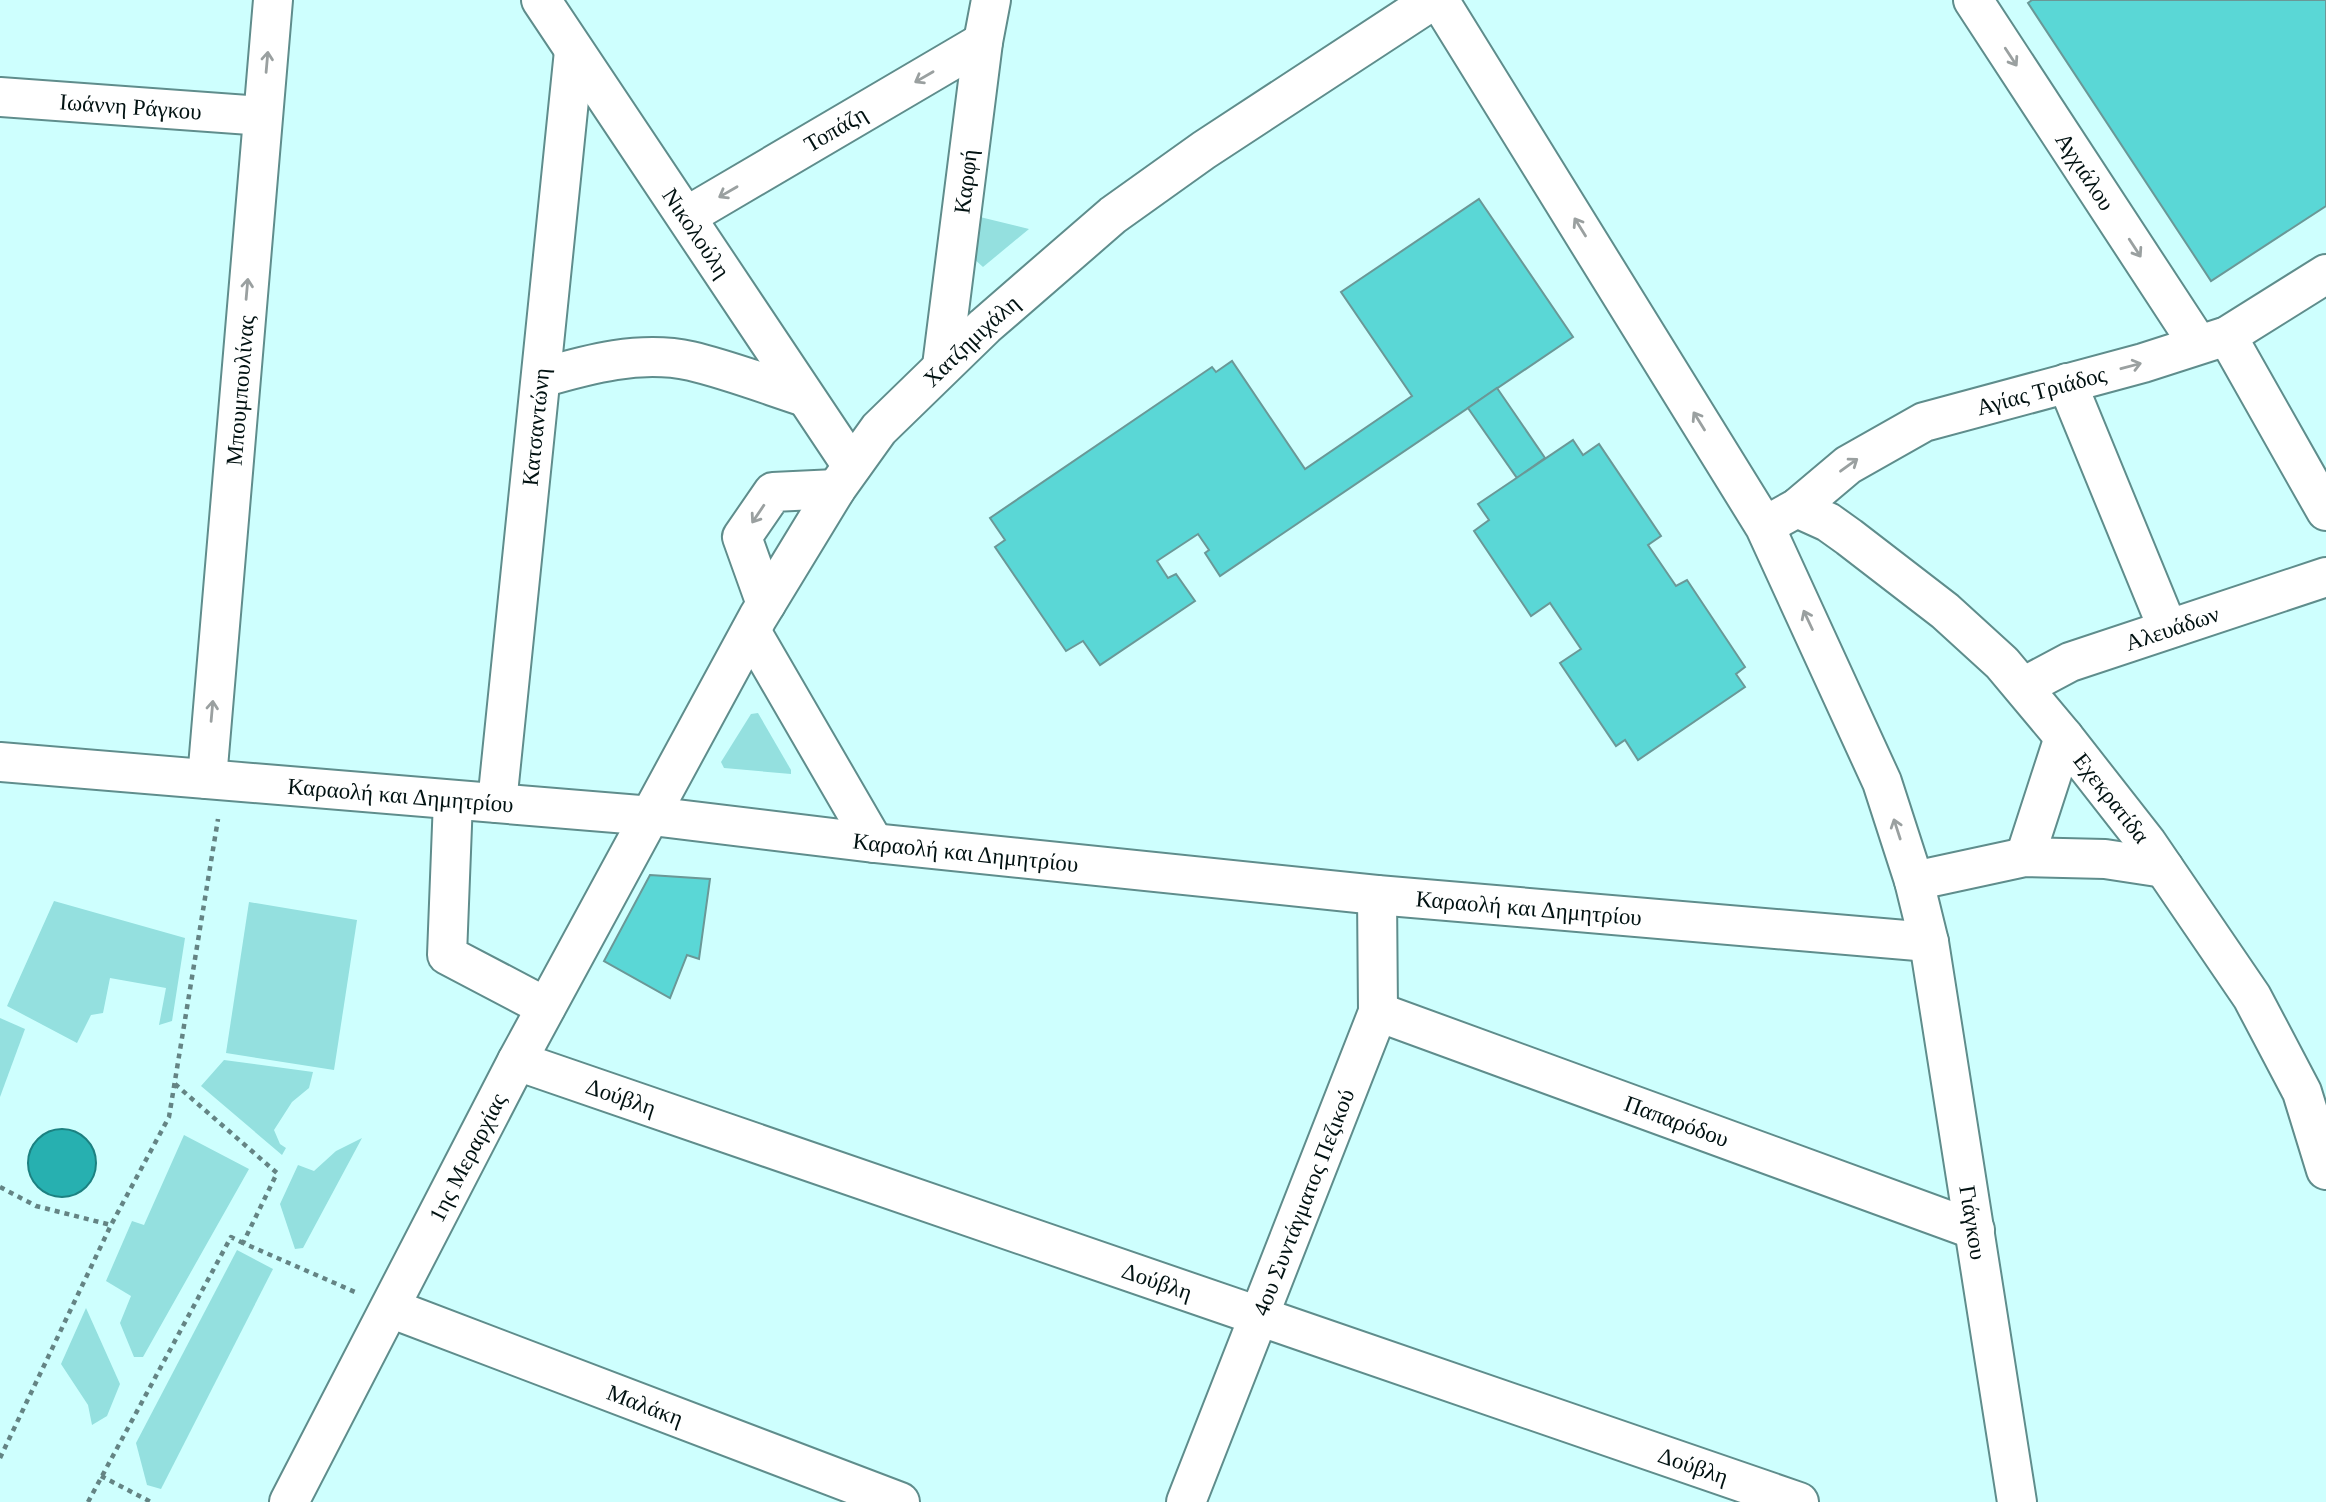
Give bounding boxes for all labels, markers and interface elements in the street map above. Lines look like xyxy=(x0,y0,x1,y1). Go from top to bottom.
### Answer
one-way arrow xyxy=(2004,47,2018,66)
one-way arrow xyxy=(261,51,274,74)
one-way arrow xyxy=(914,70,934,84)
street label: Ιωάννη Ράγκου xyxy=(59,89,203,125)
street label: Τοπάζη xyxy=(800,101,871,157)
street label: Αγχιάλου xyxy=(2050,128,2119,215)
street label: Καρφή xyxy=(949,148,982,215)
street label: Νικολούλη xyxy=(657,184,735,283)
one-way arrow xyxy=(718,185,738,199)
one-way arrow xyxy=(1572,218,1586,238)
one-way arrow xyxy=(2129,237,2143,257)
one-way arrow xyxy=(241,278,254,300)
street label: Χατζημιχάλη xyxy=(918,290,1024,392)
street label: Μπουμπουλίνας xyxy=(222,314,259,467)
one-way arrow xyxy=(2119,359,2142,372)
street label: Αγίας Τριάδος xyxy=(1974,362,2109,420)
street label: Κατσαντώνη xyxy=(518,367,554,487)
one-way arrow xyxy=(1692,411,1706,431)
one-way arrow xyxy=(1839,458,1858,472)
one-way arrow xyxy=(751,504,765,523)
street label: Αλευάδων xyxy=(2122,601,2223,656)
one-way arrow xyxy=(1801,610,1814,631)
one-way arrow xyxy=(206,700,219,722)
street label: Εχεκρατίδα xyxy=(2068,748,2154,848)
street label: Καραολή και Δημητρίου xyxy=(287,774,515,817)
one-way arrow xyxy=(1890,819,1902,841)
street label: Καραολή και Δημητρίου xyxy=(851,829,1080,877)
street label: Καραολή και Δημητρίου xyxy=(1415,886,1643,931)
street label: Δούβλη xyxy=(583,1074,659,1121)
street label: 4ου Συντάγματος Πεζικού xyxy=(1248,1085,1360,1319)
street label: 1ης Μεραρχίας xyxy=(424,1089,511,1226)
street label: Παπαρόδου xyxy=(1621,1091,1732,1152)
street label: Γιάγκου xyxy=(1954,1184,1991,1261)
street label: Δούβλη xyxy=(1119,1258,1195,1305)
street label: Μαλάκη xyxy=(603,1380,687,1431)
street label: Δούβλη xyxy=(1655,1443,1731,1490)

